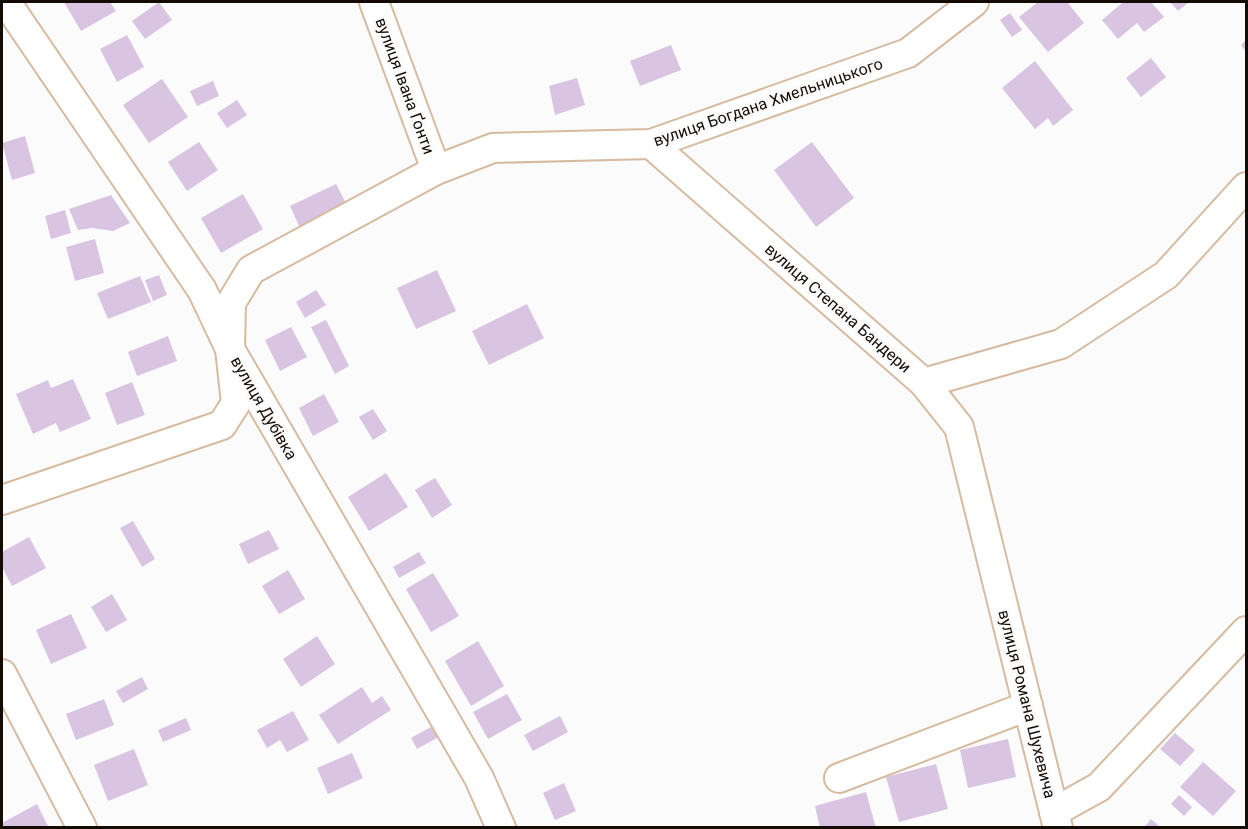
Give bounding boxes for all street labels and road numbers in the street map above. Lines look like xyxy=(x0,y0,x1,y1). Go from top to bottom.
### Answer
street label: вулиця Івана Ґонти xyxy=(371,15,439,157)
street label: вулиця Богдана Хмельницького xyxy=(651,54,885,150)
street label: вулиця Степана Бандери xyxy=(761,239,915,377)
street label: вулиця Дубівка xyxy=(227,353,301,463)
street label: вулиця Романа Шухевича xyxy=(994,608,1060,800)

